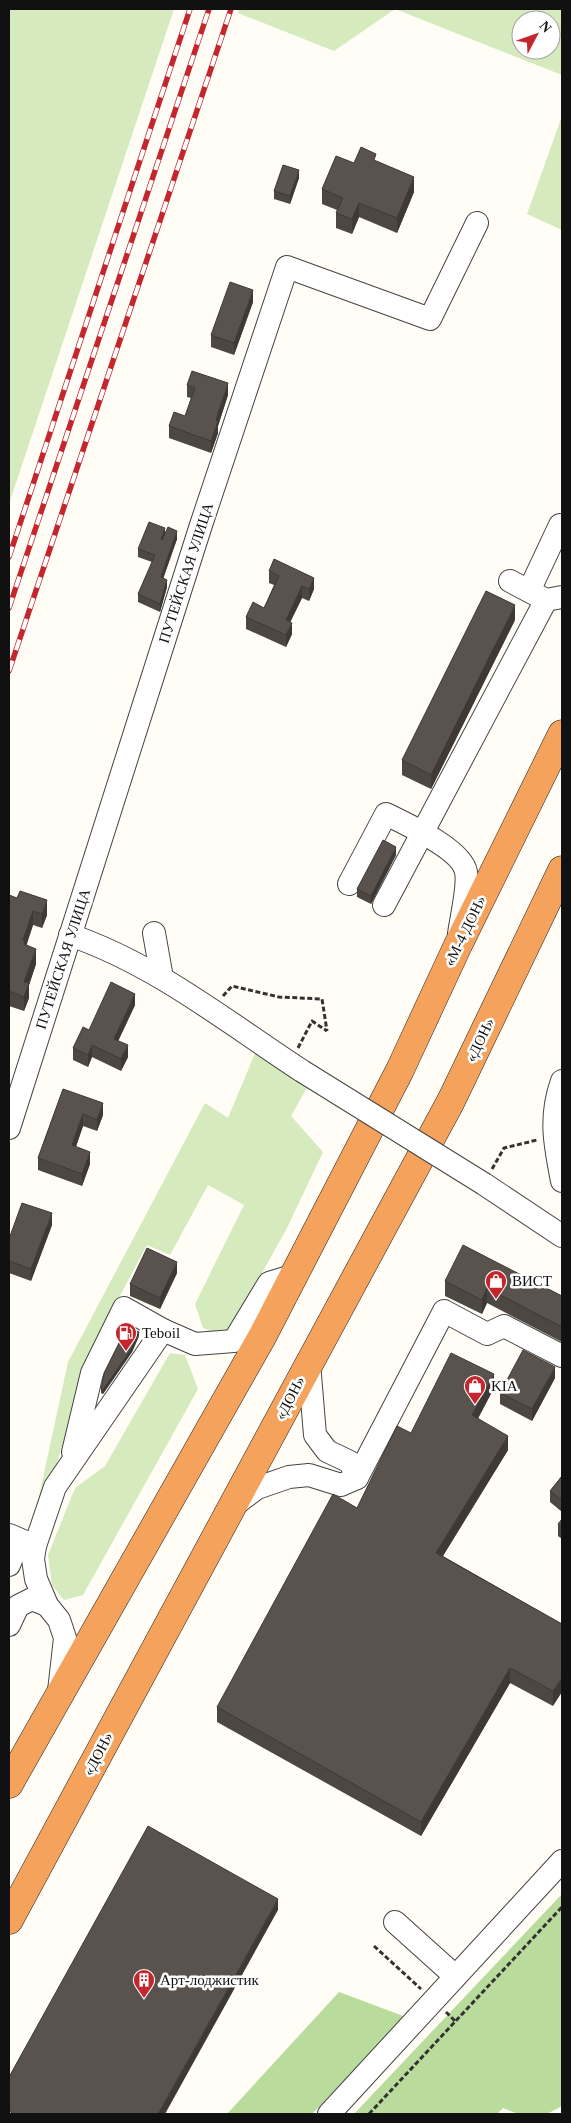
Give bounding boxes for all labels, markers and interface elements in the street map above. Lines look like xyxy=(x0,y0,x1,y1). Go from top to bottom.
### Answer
north arrow xyxy=(511,10,561,60)
text: N xyxy=(536,18,554,36)
street label: ПУТЕЙСКАЯ УЛИЦА xyxy=(156,501,216,645)
street label: ПУТЕЙСКАЯ УЛИЦА xyxy=(33,887,93,1031)
street label: «М-4 ДОН» xyxy=(441,893,489,969)
street label: «ДОН» xyxy=(463,1015,497,1065)
shop icon: ВИСТ xyxy=(484,1269,508,1300)
place label: ВИСТ xyxy=(512,1273,552,1289)
fuel station icon: Teboil xyxy=(114,1321,138,1352)
place label: Teboil xyxy=(142,1325,180,1341)
street label: «ДОН» xyxy=(272,1374,308,1422)
shop icon: KIA xyxy=(463,1374,487,1405)
place label: KIA xyxy=(491,1378,518,1394)
street label: «ДОН» xyxy=(80,1730,116,1778)
building icon: Арт-лоджистик xyxy=(132,1968,156,1999)
place label: Арт-лоджистик xyxy=(160,1972,260,1988)

